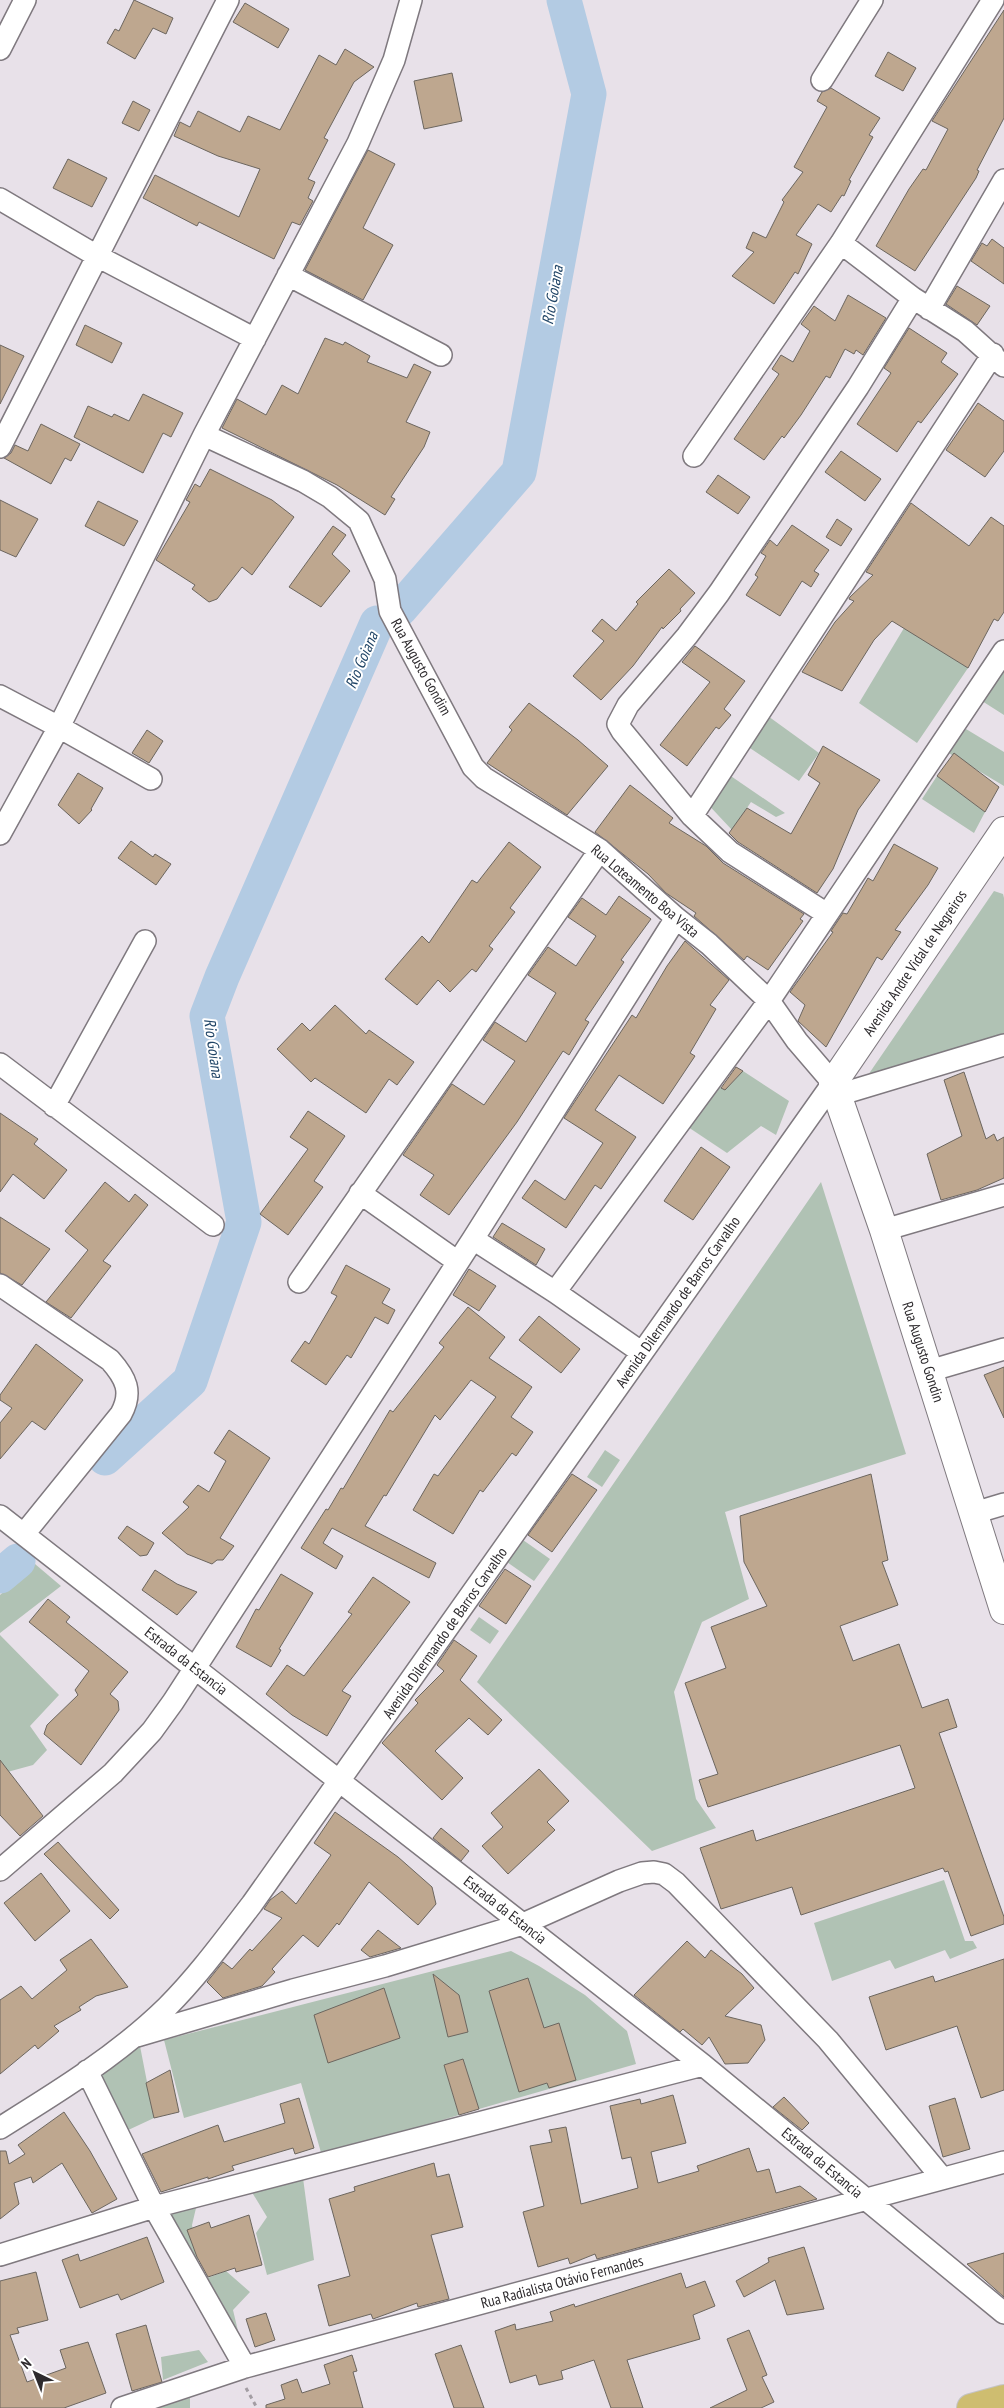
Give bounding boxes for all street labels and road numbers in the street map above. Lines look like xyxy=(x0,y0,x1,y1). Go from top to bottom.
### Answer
street label: Rua Augusto Gondim xyxy=(387,615,456,718)
street label: Rua Loteamento Boa Vista xyxy=(587,840,703,941)
street label: Avenida Andre Vidal de Negreiros xyxy=(859,886,971,1039)
street label: Avenida Dilermando de Barros Carvalho xyxy=(611,1212,744,1391)
street label: Rua Augusto Gondin xyxy=(898,1299,949,1405)
street label: Avenida Dilermando de Barros Carvalho xyxy=(378,1543,511,1722)
street label: Estrada da Estancia xyxy=(141,1622,232,1699)
street label: Estrada da Estancia xyxy=(460,1871,551,1948)
street label: Estrada da Estancia xyxy=(778,2123,867,2202)
street label: Rua Radialista Otávio Fernandes xyxy=(479,2251,645,2312)

